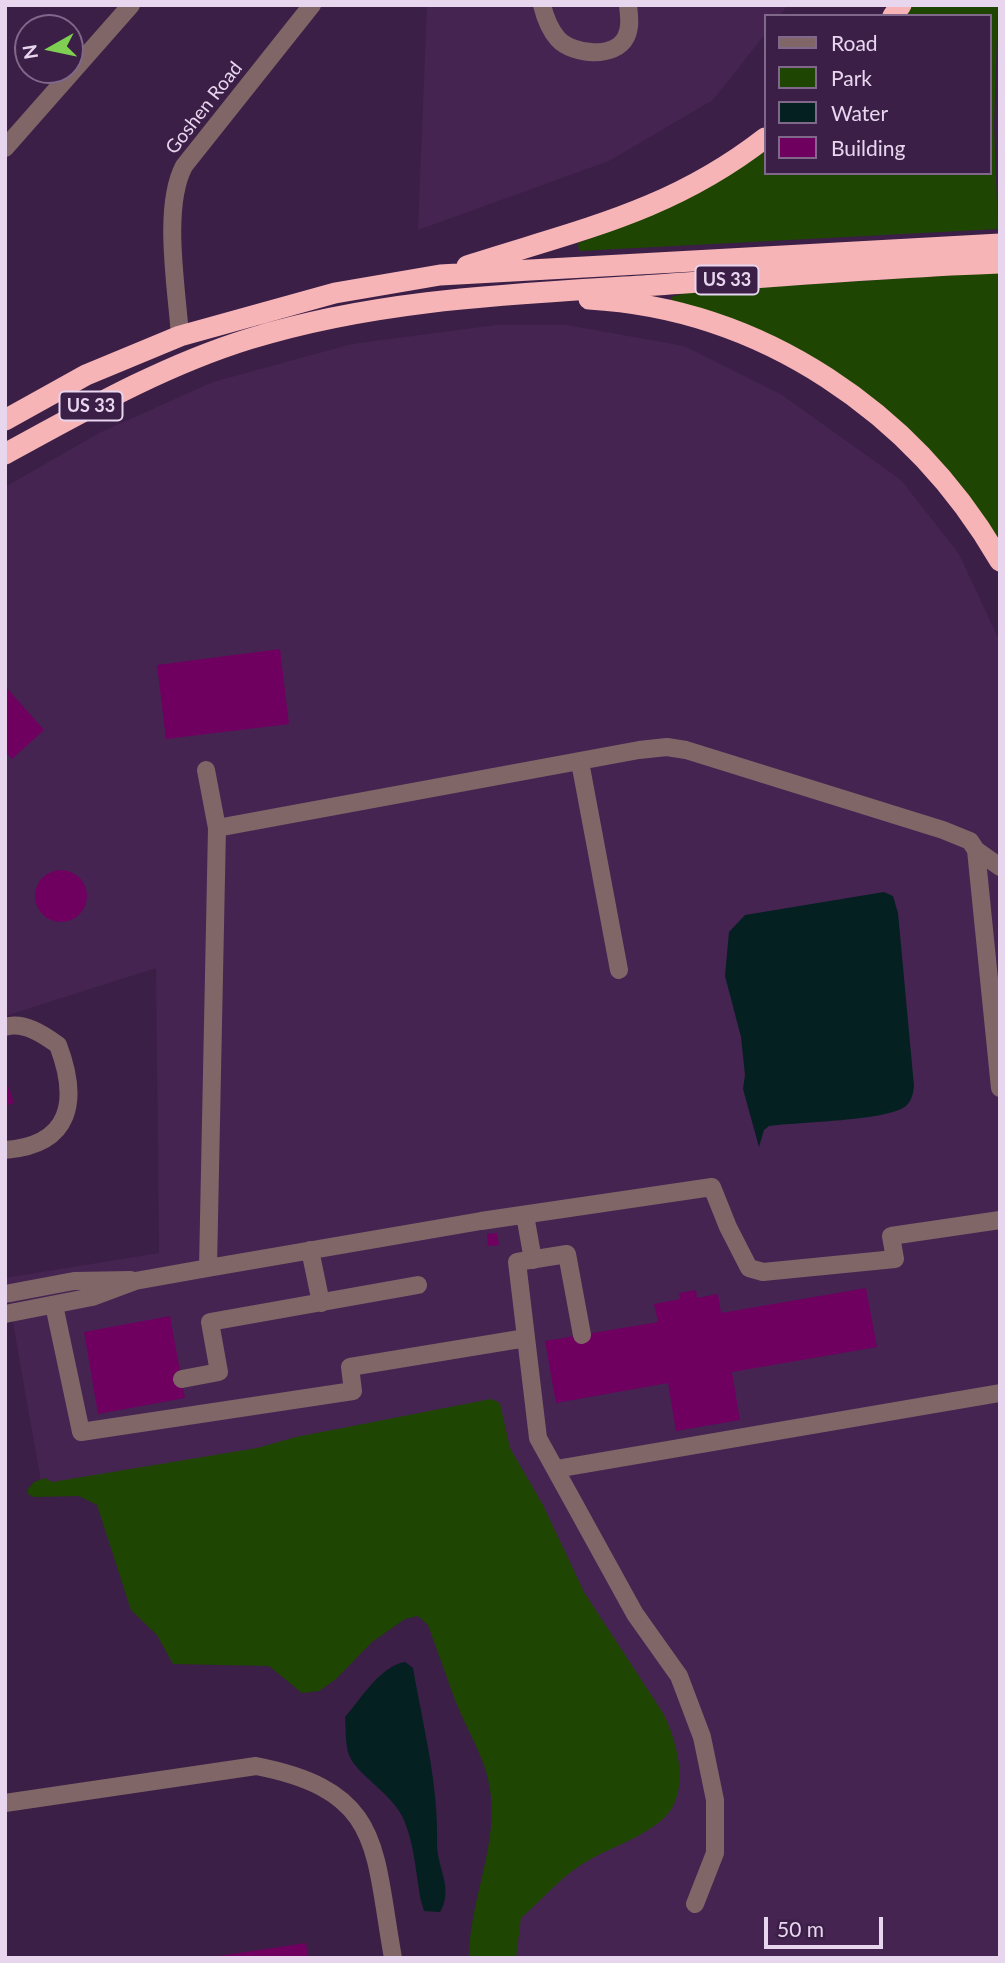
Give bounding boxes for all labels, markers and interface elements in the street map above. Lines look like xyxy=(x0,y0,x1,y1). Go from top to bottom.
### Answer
north arrow xyxy=(14,14,84,84)
legend xyxy=(764,14,991,175)
text: Road xyxy=(831,30,878,55)
text: N xyxy=(17,43,42,61)
street label: Goshen Road xyxy=(161,57,247,159)
text: Park xyxy=(831,65,872,90)
text: Water xyxy=(831,100,888,125)
text: Building xyxy=(831,135,906,160)
road number: US 33 xyxy=(696,266,758,294)
road number: US 33 xyxy=(60,392,122,420)
scale bar xyxy=(767,1904,886,1948)
text: 50 m xyxy=(777,1916,824,1941)

